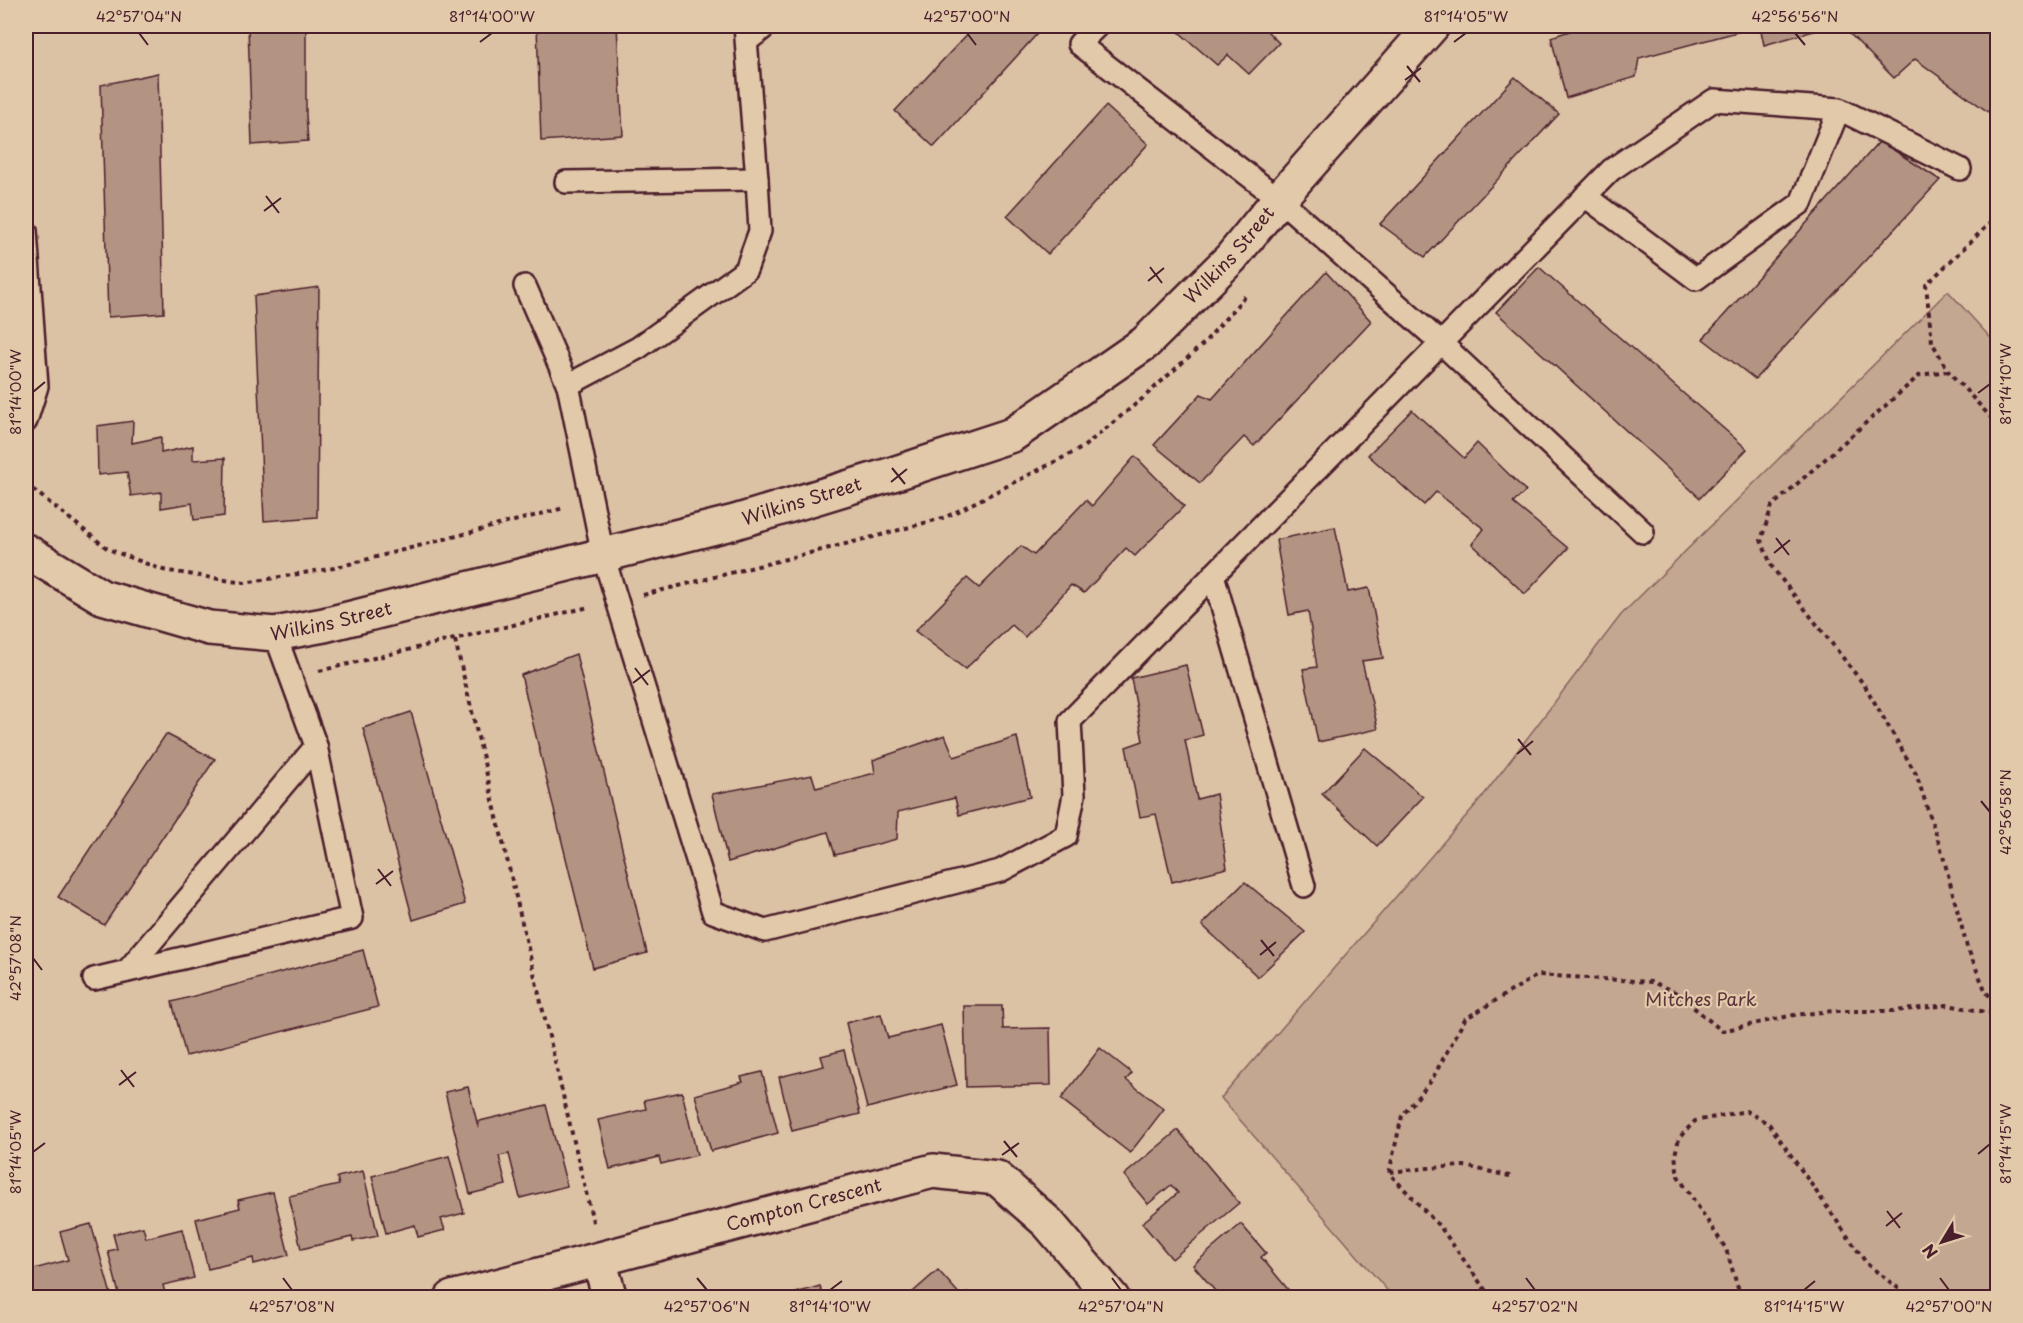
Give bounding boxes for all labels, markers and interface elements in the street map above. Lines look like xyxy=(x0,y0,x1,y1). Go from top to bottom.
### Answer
text: 42°57'04"N xyxy=(96,4,182,27)
text: 81°14'00"W xyxy=(449,4,535,27)
text: 42°57'00"N xyxy=(923,4,1011,27)
text: 81°14'05"W xyxy=(1424,4,1509,27)
text: 42°56'56"N xyxy=(1752,4,1838,27)
street label: Wilkins Street xyxy=(1177,200,1280,309)
text: 81°14'10"W xyxy=(1993,343,2016,425)
text: 81°14'00"W xyxy=(3,349,26,435)
street label: Wilkins Street xyxy=(738,469,865,531)
street label: Wilkins Street xyxy=(268,594,394,647)
text: 42°56'58"N xyxy=(1993,769,2016,855)
text: 42°57'08"N xyxy=(3,915,26,1001)
park label: Mitches Park xyxy=(1645,985,1757,1012)
text: 81°14'15"W xyxy=(1993,1103,2016,1184)
text: 81°14'05"W xyxy=(3,1109,26,1194)
street label: Compton Crescent xyxy=(723,1170,884,1237)
north arrow xyxy=(1912,1212,1972,1272)
text: N xyxy=(1916,1239,1943,1264)
text: 42°57'08"N xyxy=(249,1294,335,1317)
text: 42°57'06"N xyxy=(664,1294,750,1317)
text: 81°14'10"W xyxy=(789,1294,871,1317)
text: 42°57'04"N xyxy=(1078,1294,1164,1317)
text: 42°57'02"N xyxy=(1492,1294,1578,1317)
text: 81°14'15"W xyxy=(1764,1294,1845,1317)
text: 42°57'00"N xyxy=(1905,1294,1993,1317)

